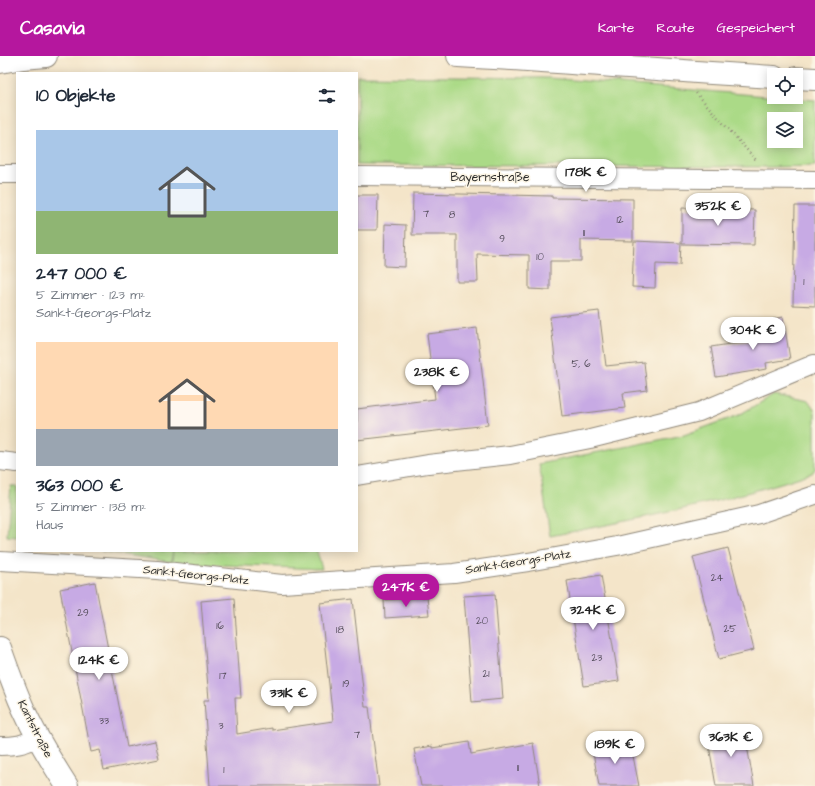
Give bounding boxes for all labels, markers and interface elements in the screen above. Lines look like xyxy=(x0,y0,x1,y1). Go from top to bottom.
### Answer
text: Casavia xyxy=(20,15,85,42)
text: Karte xyxy=(598,18,634,38)
text: Route xyxy=(656,18,694,38)
text: Gespeichert xyxy=(716,18,795,38)
map controls xyxy=(767,68,803,148)
button: locate xyxy=(767,68,803,104)
text: 10 Objekte xyxy=(36,84,115,108)
icon: filters xyxy=(316,85,338,107)
button: layers xyxy=(767,112,803,148)
icon: home xyxy=(151,156,223,228)
pin: 178K € xyxy=(553,159,619,193)
text: 178K € xyxy=(565,163,607,181)
street label: Bayernstraße xyxy=(451,169,530,187)
pin: 352K € xyxy=(685,193,751,227)
text: 352K € xyxy=(695,197,741,215)
house number: 7 xyxy=(423,207,429,221)
house number: 8 xyxy=(449,208,456,222)
house number: 12 xyxy=(616,213,624,227)
house number: 11 xyxy=(583,226,586,240)
house number: 9 xyxy=(499,232,505,246)
house number: 10 xyxy=(536,250,544,264)
text: 247 000 € xyxy=(36,262,127,286)
house number: 1 xyxy=(803,275,805,289)
text: 5 Zimmer · 123 m² xyxy=(36,286,145,304)
text: Sankt-Georgs-Platz xyxy=(36,304,151,322)
pin: 304K € xyxy=(720,317,786,351)
text: 304K € xyxy=(729,321,777,339)
house number: 5, 6 xyxy=(571,357,591,371)
pin: 238K € xyxy=(404,359,470,393)
text: 238K € xyxy=(414,363,460,381)
icon: home xyxy=(151,368,223,440)
text: 363 000 € xyxy=(36,474,123,498)
text: 5 Zimmer · 138 m² xyxy=(36,498,146,516)
text: Haus xyxy=(36,516,64,534)
street label: Sankt-Georgs-Platz xyxy=(464,545,572,580)
street label: Sankt-Georgs-Platz xyxy=(142,561,250,590)
house number: 24 xyxy=(711,571,723,585)
pin: 247K € xyxy=(373,574,439,608)
text: 247K € xyxy=(382,578,430,596)
pin: 324K € xyxy=(560,597,626,631)
text: 324K € xyxy=(570,601,616,619)
house number: 29 xyxy=(77,606,89,620)
house number: 20 xyxy=(476,614,488,628)
house number: 16 xyxy=(216,619,224,633)
house number: 25 xyxy=(724,622,736,636)
house number: 18 xyxy=(336,623,344,637)
pin: 124K € xyxy=(66,647,132,681)
text: 124K € xyxy=(78,651,120,669)
house number: 23 xyxy=(592,651,602,665)
house number: 21 xyxy=(482,667,490,681)
house number: 17 xyxy=(219,669,227,683)
house number: 19 xyxy=(343,677,350,691)
pin: 331K € xyxy=(256,680,322,714)
text: 331K € xyxy=(270,684,308,702)
street label: Kantstraße xyxy=(13,697,57,761)
house number: 33 xyxy=(99,714,109,728)
house number: 3 xyxy=(218,719,224,733)
pin: 363K € xyxy=(698,724,764,758)
house number: 7 xyxy=(354,728,360,742)
text: 363K € xyxy=(709,728,753,746)
pin: 189K € xyxy=(582,731,648,765)
text: 189K € xyxy=(595,735,635,753)
house number: 11 xyxy=(517,761,520,775)
house number: 1 xyxy=(223,763,225,777)

